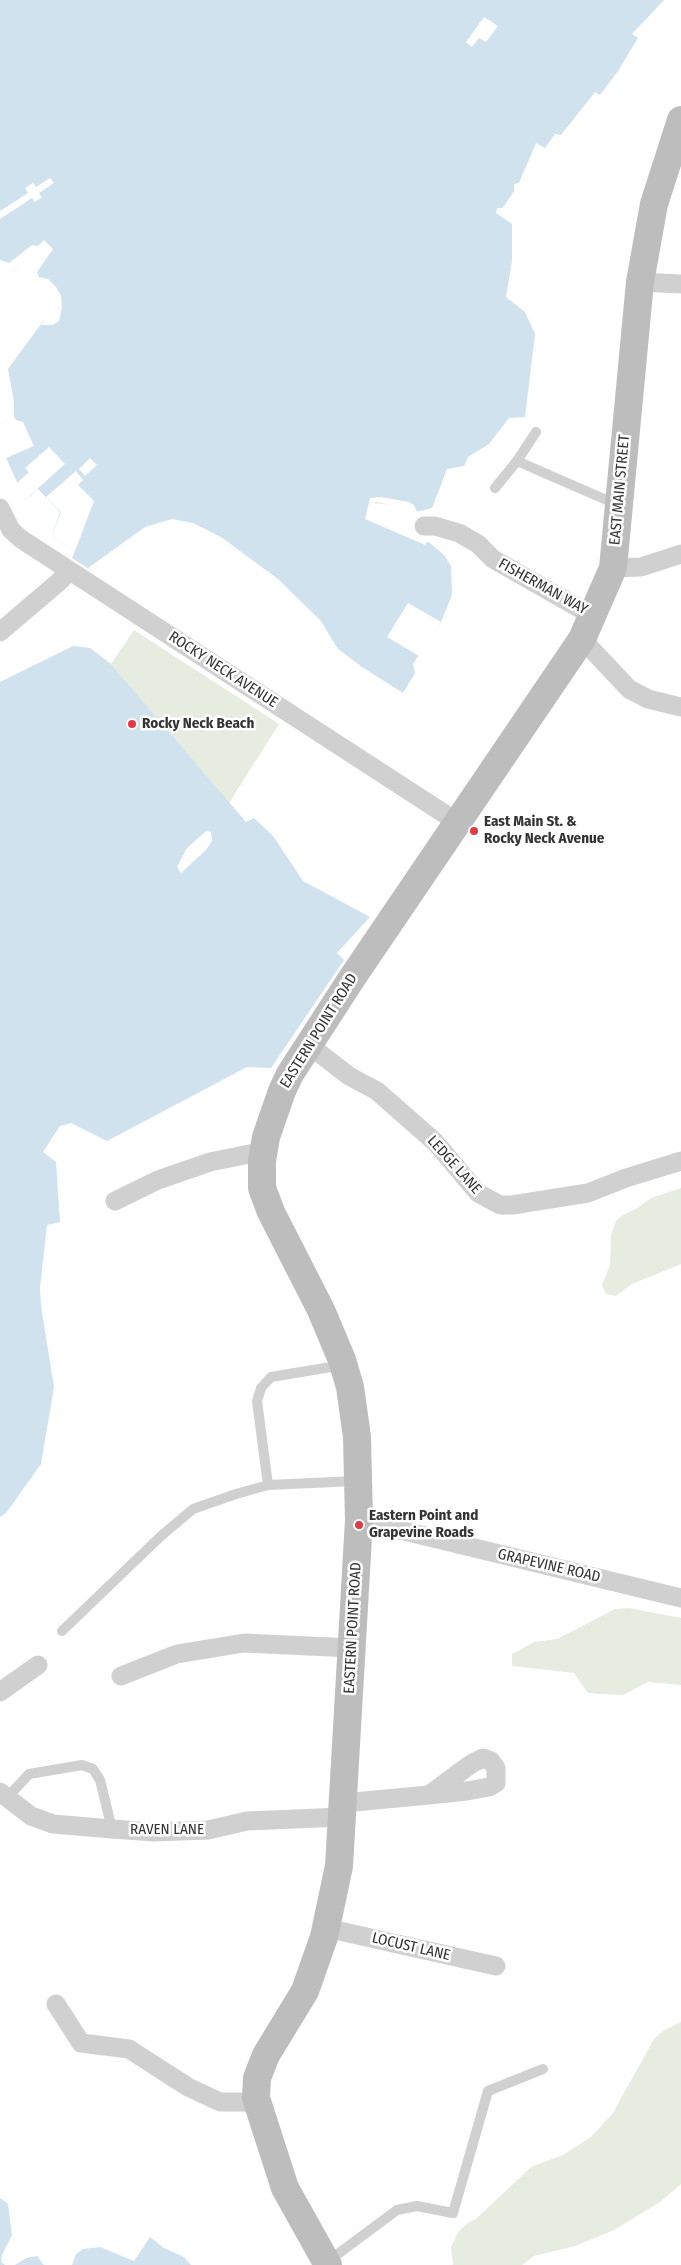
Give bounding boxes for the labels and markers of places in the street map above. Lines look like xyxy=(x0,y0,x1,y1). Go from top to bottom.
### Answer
place label: Rocky Neck Beach xyxy=(142,715,254,733)
marker: Rocky Neck Beach xyxy=(126,718,138,730)
place label: East Main St. & Rocky Neck Avenue xyxy=(484,813,604,848)
marker: East Main St. & Rocky Neck Avenue xyxy=(468,825,480,837)
place label: Eastern Point and Grapevine Roads xyxy=(369,1507,478,1542)
marker: Eastern Point and Grapevine Roads xyxy=(353,1519,365,1531)

